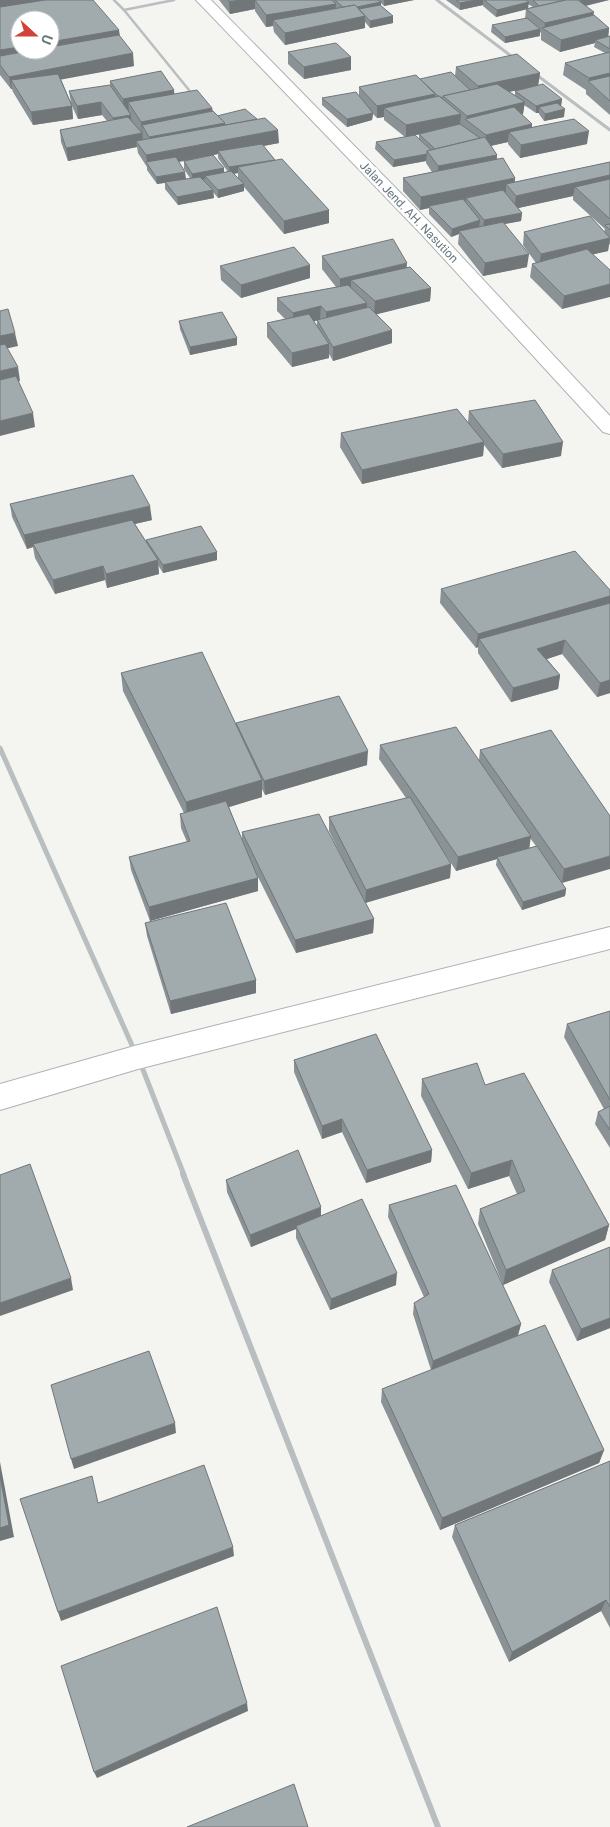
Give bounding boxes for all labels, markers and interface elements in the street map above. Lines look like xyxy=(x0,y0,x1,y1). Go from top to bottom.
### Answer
north arrow xyxy=(10,10,60,60)
text: U xyxy=(38,32,56,47)
street label: Jalan Jend. AH. Nasution xyxy=(357,158,461,266)

